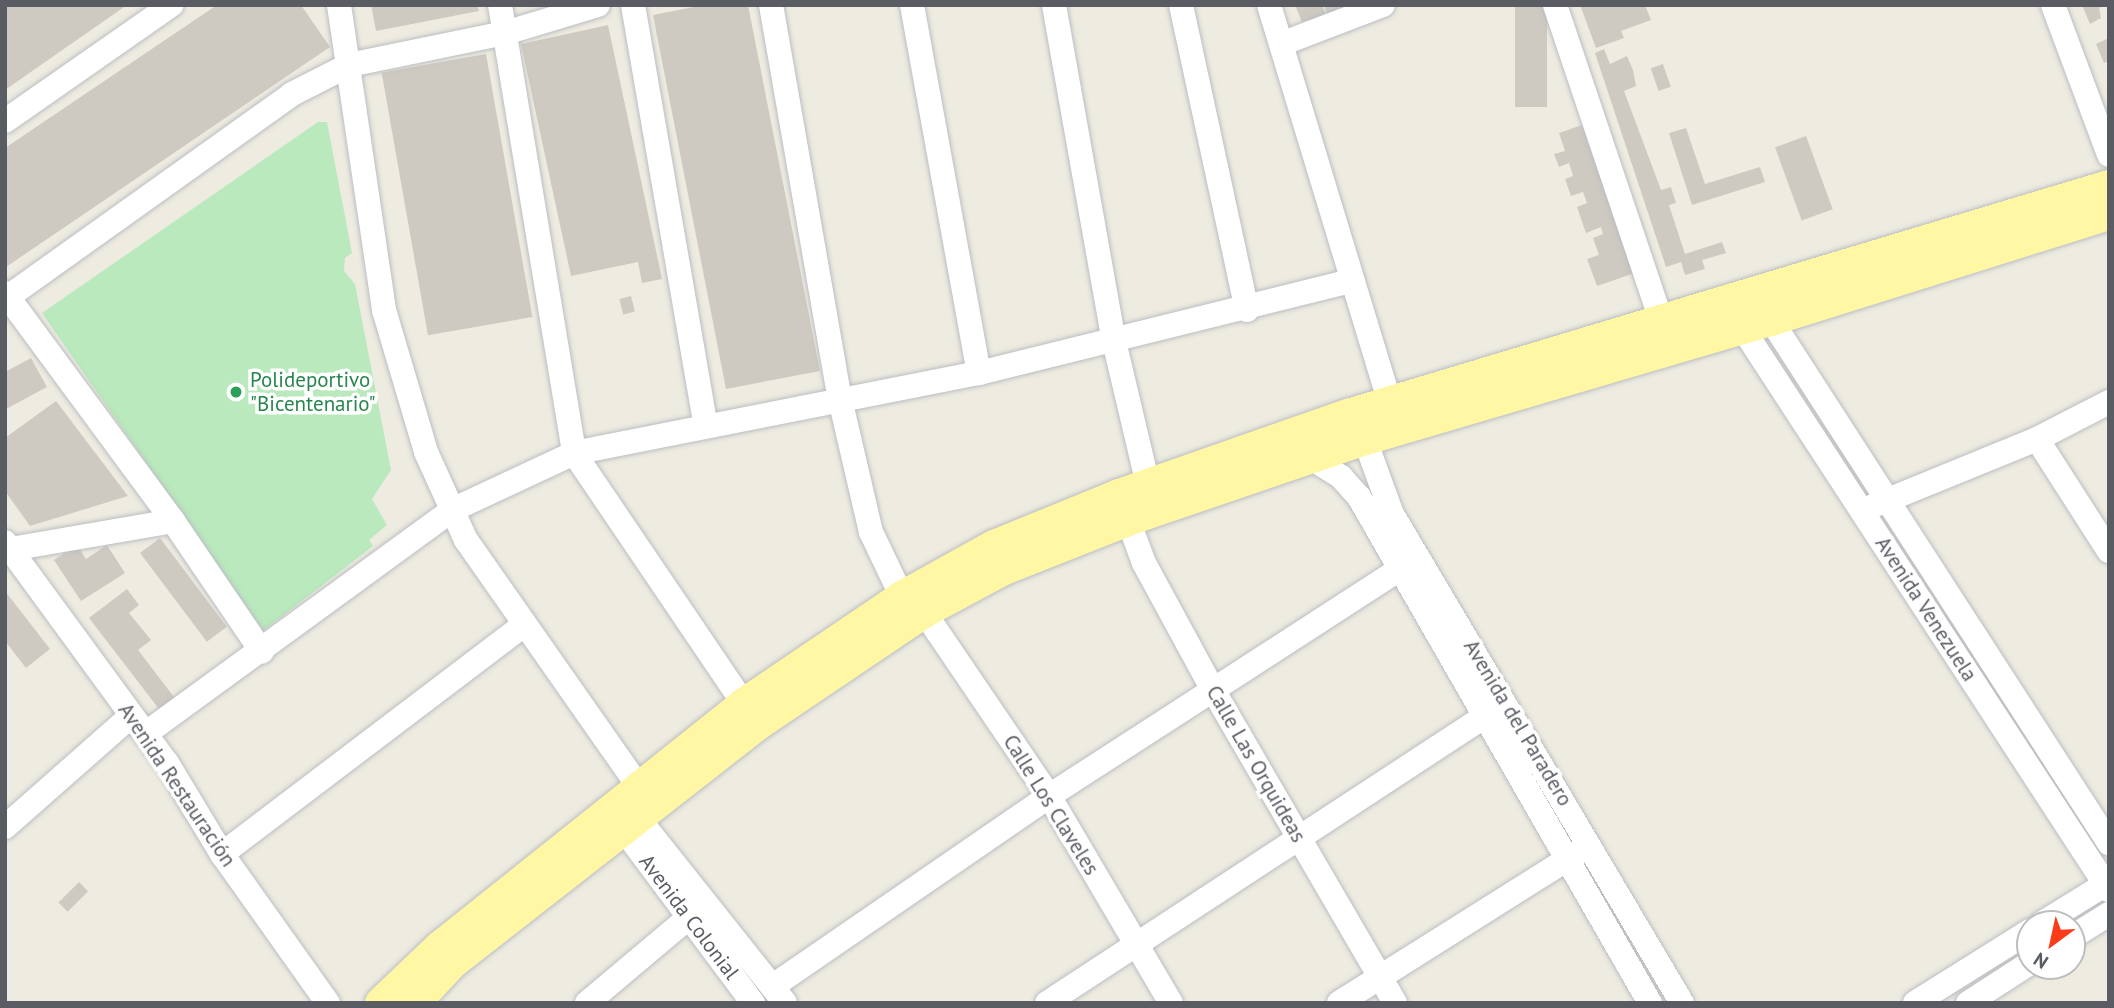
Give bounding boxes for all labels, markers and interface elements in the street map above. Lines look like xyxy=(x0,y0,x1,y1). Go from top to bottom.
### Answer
place label: Polideportivo "Bicentenario" xyxy=(250,367,375,417)
marker: Polideportivo "Bicentenario" xyxy=(228,384,244,400)
street label: Avenida Venezuela xyxy=(1870,532,1982,686)
street label: Avenida del Paradero xyxy=(1458,635,1578,811)
street label: Calle Las Orquideas xyxy=(1201,681,1311,847)
street label: Avenida Restauración xyxy=(113,698,241,872)
street label: Calle Los Claveles xyxy=(998,730,1104,880)
street label: Avenida Colonial xyxy=(634,849,744,985)
north arrow xyxy=(2016,910,2086,980)
text: N xyxy=(2029,947,2052,974)

